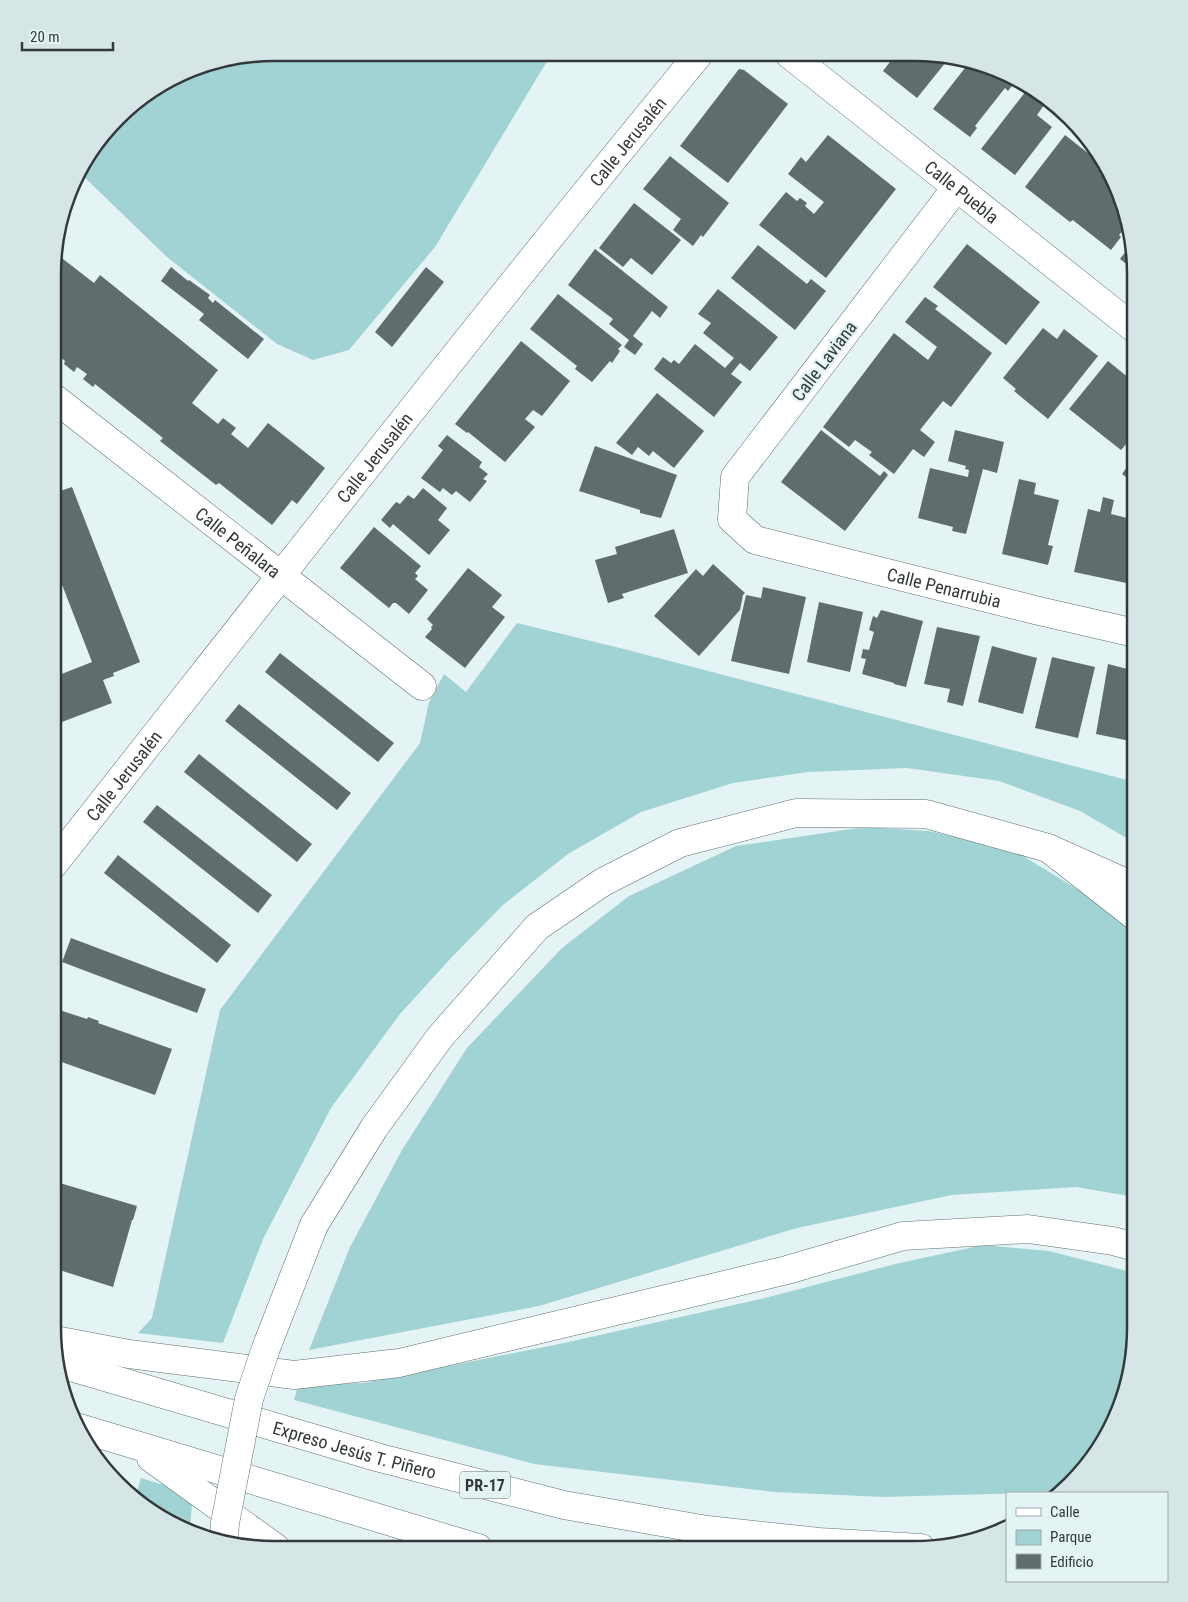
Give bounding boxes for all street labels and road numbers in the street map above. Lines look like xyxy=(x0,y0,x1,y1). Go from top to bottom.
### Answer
street label: Calle Jerusalén xyxy=(585,92,670,190)
street label: Calle Puebla xyxy=(921,156,1003,227)
street label: Calle Laviana xyxy=(787,317,861,405)
street label: Calle Jerusalén xyxy=(332,408,416,507)
street label: Calle Peñalara xyxy=(192,503,285,582)
street label: Calle Penarrubia xyxy=(885,563,1003,612)
street label: Calle Jerusalén xyxy=(82,726,166,825)
street label: Expreso Jesús T. Piñero xyxy=(271,1417,439,1483)
road number: PR-17 xyxy=(460,1472,510,1498)

